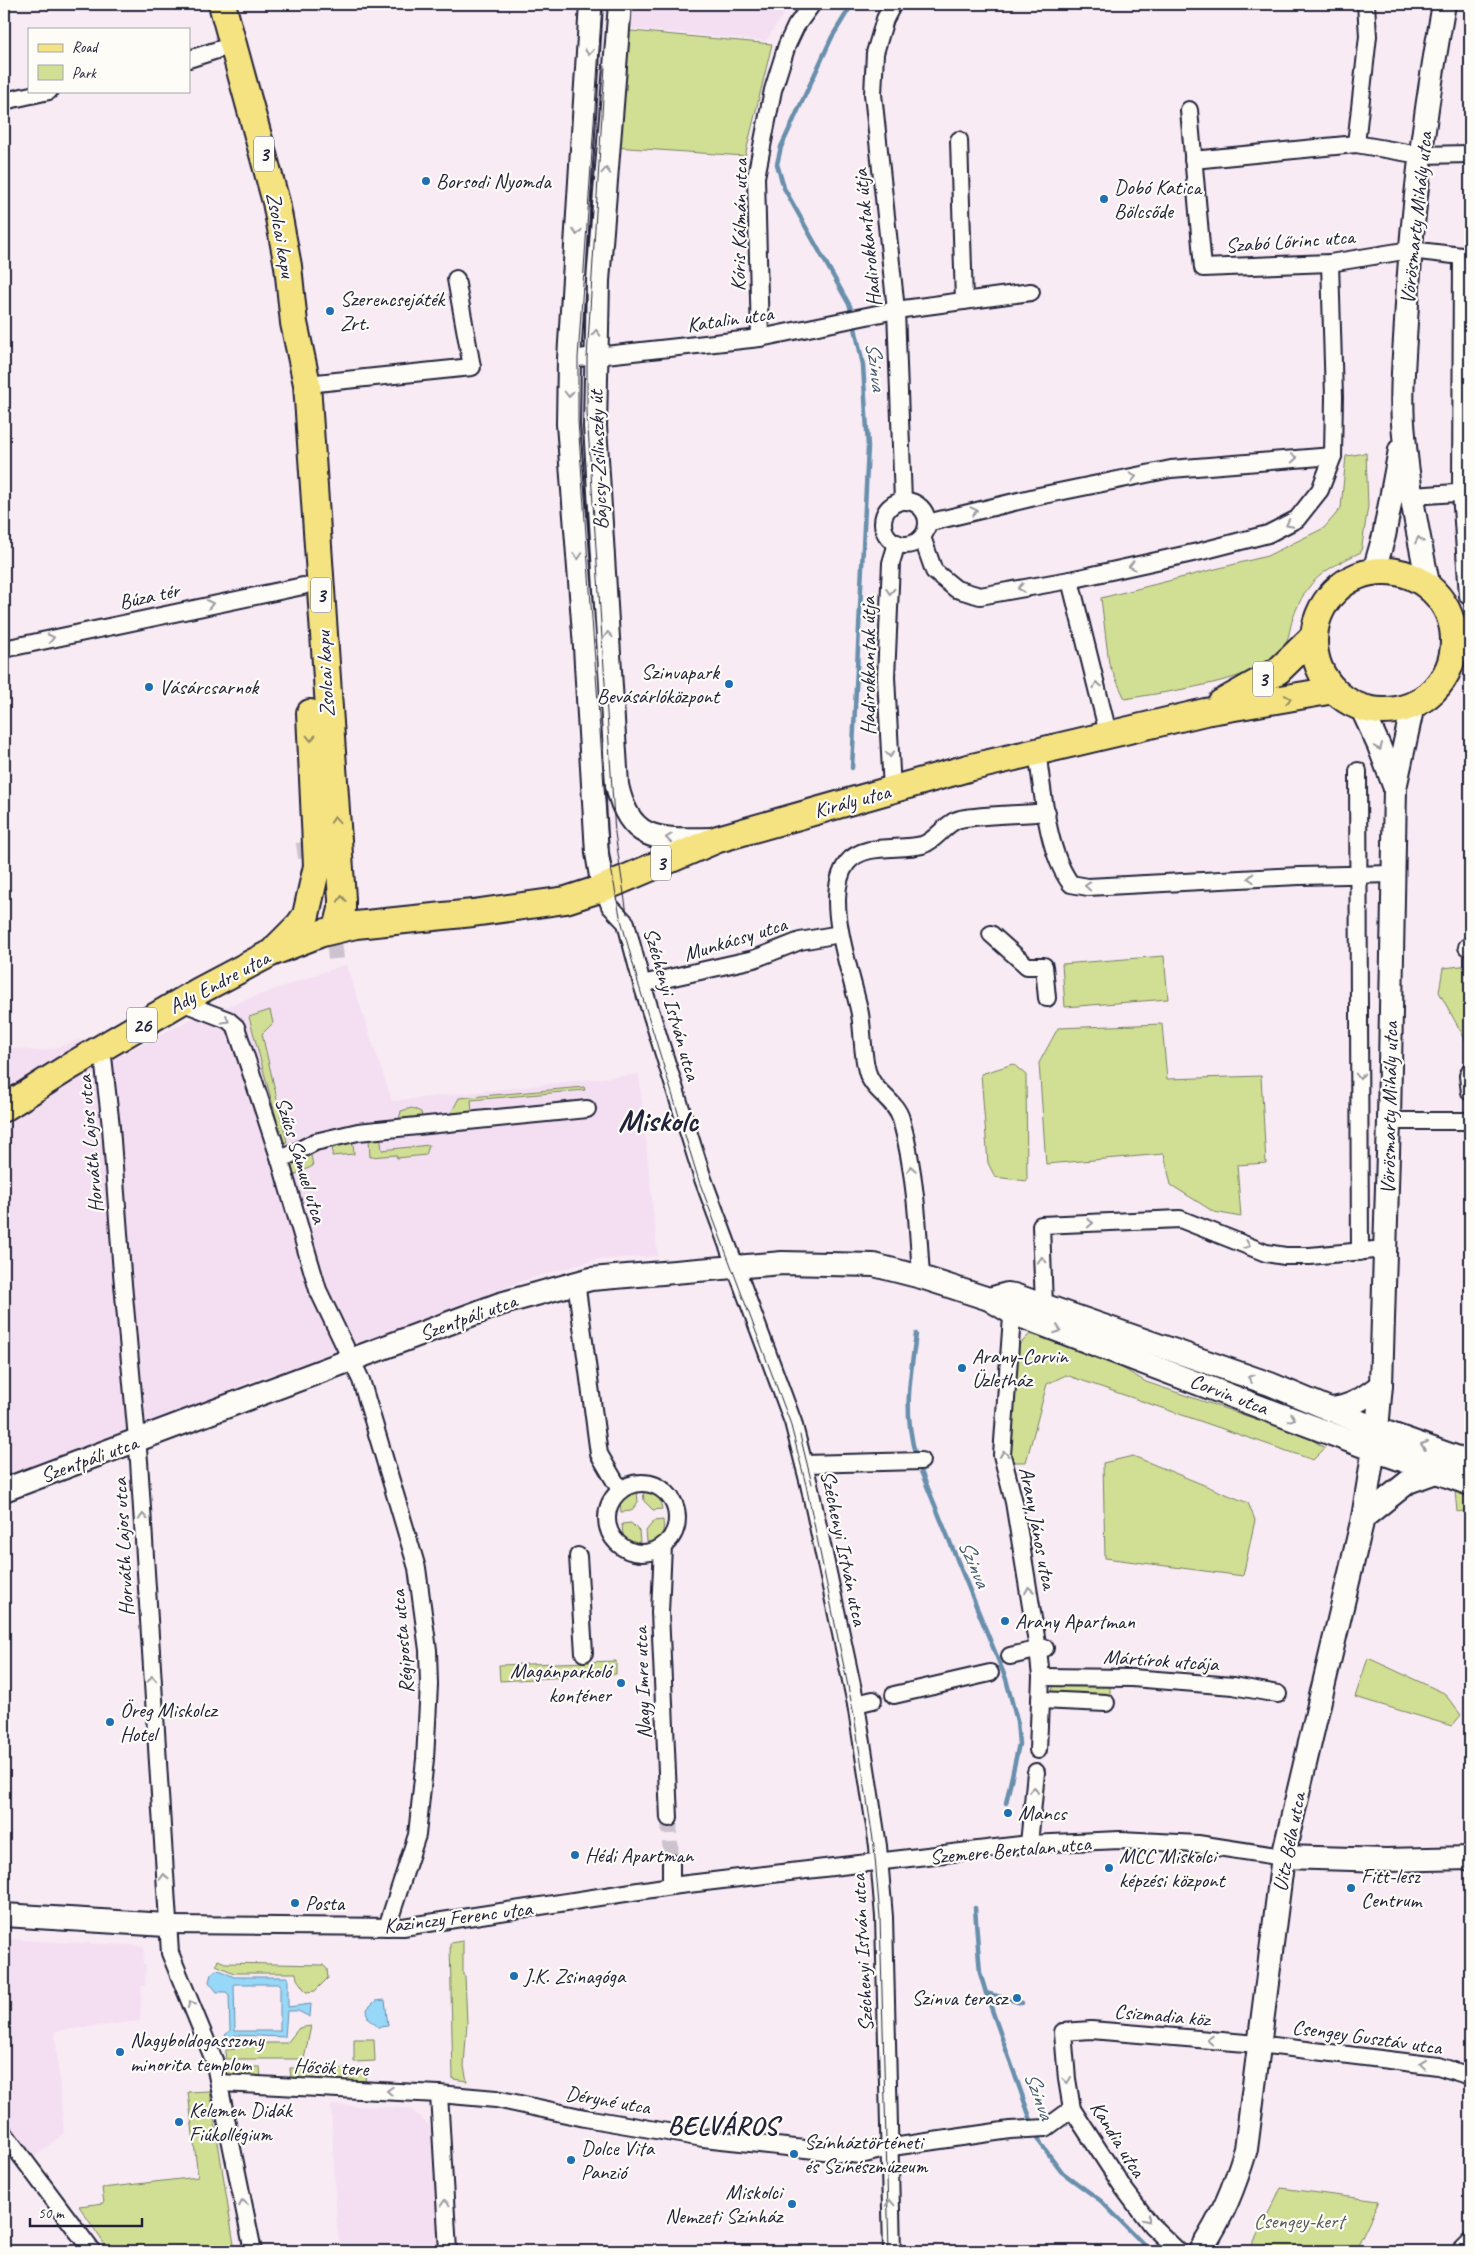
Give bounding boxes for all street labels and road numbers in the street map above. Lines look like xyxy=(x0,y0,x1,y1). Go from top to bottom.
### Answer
street label: Vörösmarty Mihály utca xyxy=(1394,129,1438,305)
road number: 3 xyxy=(254,136,274,172)
street label: Kóris Kálmán utca xyxy=(725,157,753,291)
street label: Hadirokkantak útja xyxy=(847,166,887,308)
street label: Zsolcai kapu xyxy=(261,190,302,281)
street label: Szabó Lőrinc utca xyxy=(1225,223,1358,258)
street label: Katalin utca xyxy=(685,300,776,338)
street label: Bajcsy-Zsilinszky út xyxy=(582,388,613,530)
street label: Búza tér xyxy=(117,576,184,615)
road number: 3 xyxy=(311,578,331,612)
street label: Hadirokkantak útja xyxy=(855,595,881,735)
street label: Zsolcai kapu xyxy=(310,629,340,718)
road number: 3 xyxy=(1253,662,1273,696)
street label: Király utca xyxy=(811,778,894,824)
road number: 3 xyxy=(651,846,671,880)
street label: Munkácsy utca xyxy=(680,911,791,967)
street label: Széchenyi István utca xyxy=(638,925,707,1085)
street label: Ady Endre utca xyxy=(164,944,276,1019)
road number: 26 xyxy=(127,1008,157,1042)
street label: Vörösmarty Mihály utca xyxy=(1374,1020,1404,1195)
street label: Horváth Lajos utca xyxy=(71,1072,109,1214)
street label: Szűcs Sámuel utca xyxy=(269,1094,333,1228)
street label: Szentpáli utca xyxy=(416,1287,522,1347)
street label: Corvin utca xyxy=(1186,1367,1273,1421)
street label: Szentpáli utca xyxy=(37,1429,143,1489)
street label: Arany János utca xyxy=(1013,1465,1063,1594)
street label: Széchenyi István utca xyxy=(815,1468,873,1629)
street label: Horváth Lajos utca xyxy=(106,1475,140,1617)
street label: Régiposta utca xyxy=(384,1588,419,1695)
street label: Nagy Imre utca xyxy=(627,1624,657,1740)
street label: Mártírok utcája xyxy=(1103,1643,1221,1677)
street label: Uitz Béla utca xyxy=(1267,1788,1312,1894)
street label: Szemere Bertalan utca xyxy=(928,1830,1093,1870)
street label: Széchenyi István utca xyxy=(845,1872,879,2032)
street label: Kazinczy Ferenc utca xyxy=(382,1895,535,1939)
street label: Csizmadia köz xyxy=(1113,1998,1213,2032)
street label: Csengey Gusztáv utca xyxy=(1291,2014,1445,2061)
street label: Hősök tere xyxy=(293,2052,370,2082)
street label: Déryné utca xyxy=(564,2080,654,2121)
street label: Kandia utca xyxy=(1085,2096,1152,2183)

